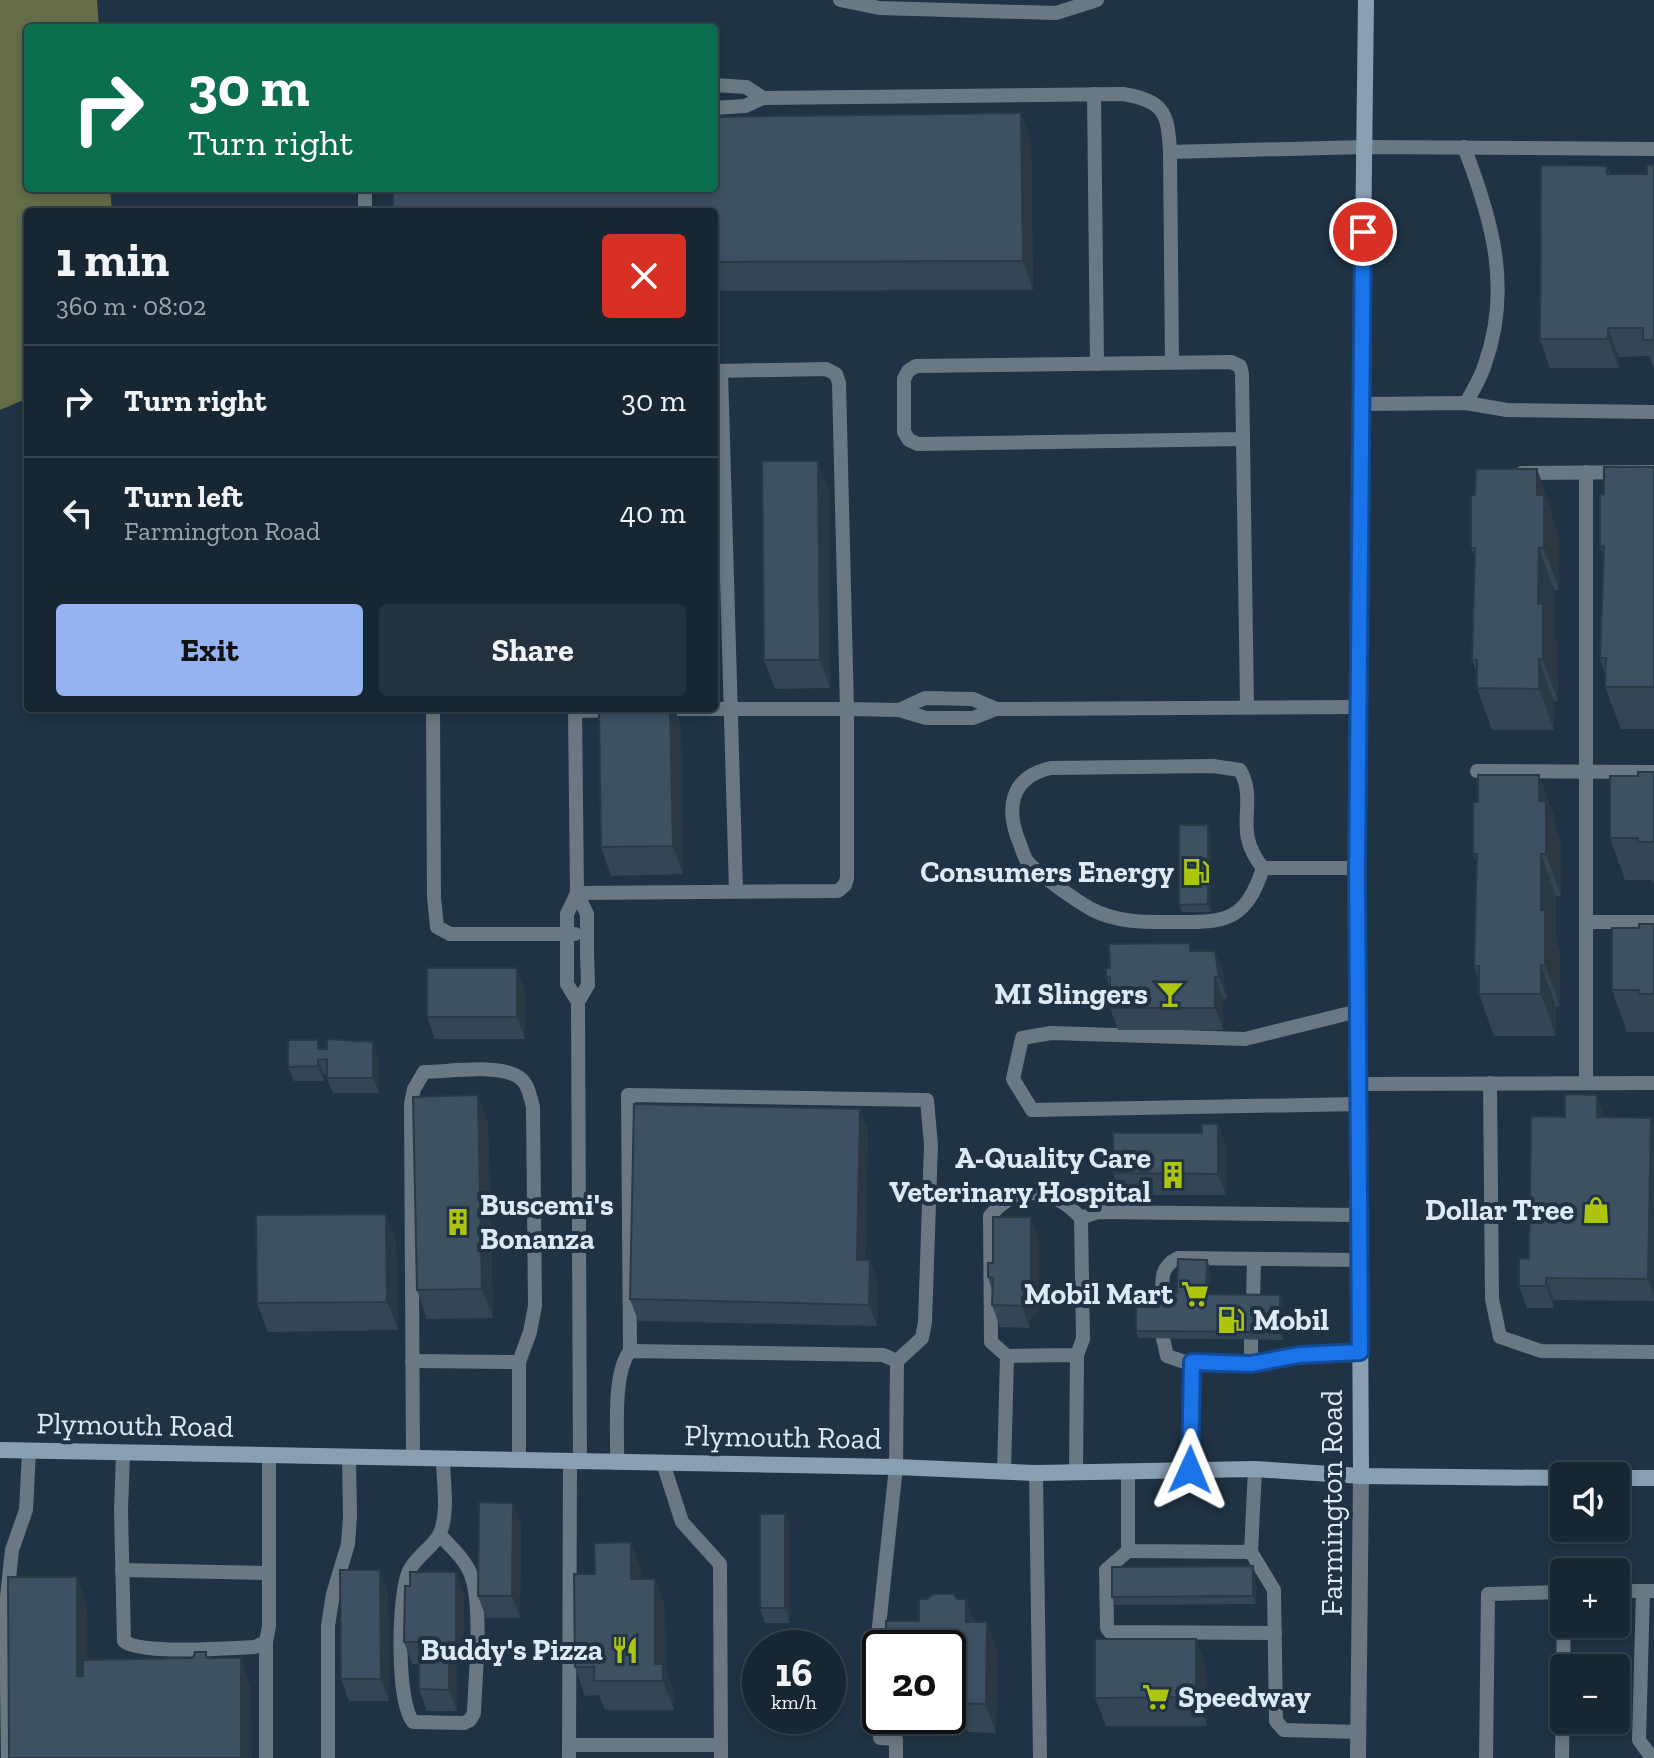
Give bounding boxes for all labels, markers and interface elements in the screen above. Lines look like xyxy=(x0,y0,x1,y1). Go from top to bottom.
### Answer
text: 30 m xyxy=(188,53,310,120)
icon: right xyxy=(56,56,160,160)
text: Turn right xyxy=(188,121,353,164)
pin xyxy=(1329,198,1397,266)
icon: arrive xyxy=(1341,210,1385,254)
text: 1 min xyxy=(56,231,169,288)
button: close xyxy=(602,234,686,318)
text: 360 m · 08:02 xyxy=(56,290,207,322)
icon: right xyxy=(56,379,100,423)
text: Turn right xyxy=(124,383,266,419)
text: 30 m xyxy=(621,383,686,419)
text: Turn left xyxy=(124,479,243,515)
icon: left xyxy=(56,491,100,535)
text: 40 m xyxy=(620,495,686,531)
text: Farmington Road xyxy=(124,515,320,547)
button: Exit xyxy=(56,604,363,696)
button: Share xyxy=(379,604,686,696)
place label: Consumers Energy xyxy=(920,854,1174,890)
fuel station icon: Consumers Energy xyxy=(1181,857,1211,887)
place label: MI Slingers xyxy=(994,976,1148,1012)
bar icon: MI Slingers xyxy=(1155,979,1185,1009)
place label: A-Quality Care Veterinary Hospital xyxy=(889,1140,1151,1210)
building icon: A-Quality Care Veterinary Hospital xyxy=(1158,1160,1188,1190)
place label: Buscemi's Bonanza xyxy=(480,1187,614,1257)
place label: Dollar Tree xyxy=(1425,1192,1574,1228)
shop icon: Dollar Tree xyxy=(1581,1195,1611,1225)
building icon: Buscemi's Bonanza xyxy=(443,1207,473,1237)
place label: Mobil Mart xyxy=(1024,1276,1174,1312)
supermarket icon: Mobil Mart xyxy=(1180,1279,1210,1309)
place label: Mobil xyxy=(1253,1302,1330,1338)
fuel station icon: Mobil xyxy=(1216,1305,1246,1335)
street label: Farmington Road xyxy=(1314,1389,1350,1616)
street label: Plymouth Road xyxy=(36,1405,234,1445)
street label: Plymouth Road xyxy=(684,1417,882,1457)
position arrow xyxy=(1148,1428,1232,1512)
map controls xyxy=(1550,1462,1630,1734)
button: sound xyxy=(1550,1462,1630,1542)
button: + xyxy=(1550,1558,1630,1638)
speed limit sign: 20 xyxy=(862,1630,966,1734)
place label: Buddy's Pizza xyxy=(421,1632,603,1668)
restaurant icon: Buddy's Pizza xyxy=(610,1635,640,1665)
text: 16 xyxy=(775,1648,813,1696)
button: − xyxy=(1550,1654,1630,1734)
place label: Speedway xyxy=(1178,1679,1311,1715)
supermarket icon: Speedway xyxy=(1141,1682,1171,1712)
text: km/h xyxy=(771,1690,817,1714)

